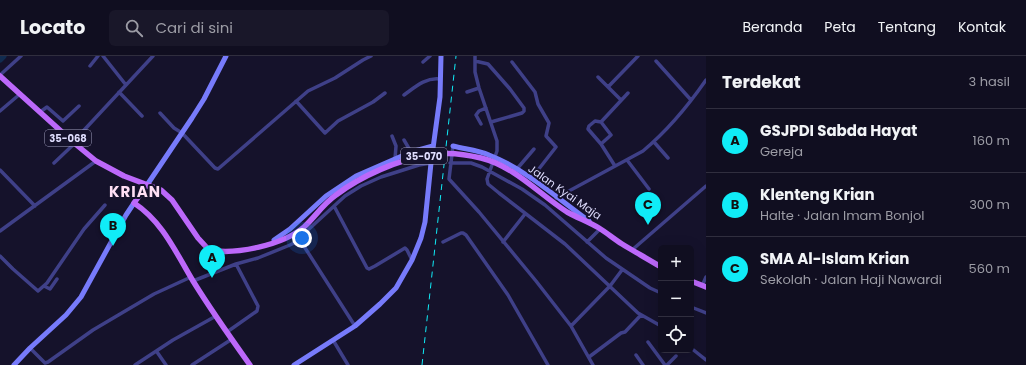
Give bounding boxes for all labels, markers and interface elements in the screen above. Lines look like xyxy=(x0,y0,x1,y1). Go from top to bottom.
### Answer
search box xyxy=(109,10,389,46)
text: Locato xyxy=(20,14,85,41)
icon: search xyxy=(123,17,145,39)
text: Cari di sini xyxy=(155,17,233,38)
text: Beranda xyxy=(743,17,802,37)
text: Peta xyxy=(824,17,856,37)
text: Tentang xyxy=(878,17,936,37)
text: Kontak xyxy=(958,17,1006,37)
text: Terdekat xyxy=(722,70,801,94)
text: 3 hasil xyxy=(969,72,1010,91)
text: GSJPDI Sabda Hayat xyxy=(760,120,917,141)
road number: 35-068 xyxy=(45,130,91,146)
text: A xyxy=(730,131,740,150)
text: 160 m xyxy=(973,131,1010,150)
text: Gereja xyxy=(760,142,803,161)
road number: 35-070 xyxy=(401,148,447,164)
street label: Jalan Kyai Maja xyxy=(525,161,605,223)
district label: KRIAN xyxy=(109,181,161,202)
text: Klenteng Krian xyxy=(760,184,875,205)
pin: C xyxy=(635,192,661,225)
text: B xyxy=(731,195,739,214)
text: 300 m xyxy=(969,195,1010,214)
text: Halte · Jalan Imam Bonjol xyxy=(760,206,925,225)
pin: B xyxy=(100,213,126,246)
your location xyxy=(292,228,312,248)
pin: A xyxy=(199,245,225,278)
map controls xyxy=(658,245,694,353)
button: + xyxy=(658,245,694,281)
text: SMA Al-Islam Krian xyxy=(760,248,909,269)
text: C xyxy=(730,259,740,278)
text: 560 m xyxy=(969,259,1010,278)
text: Sekolah · Jalan Haji Nawardi xyxy=(760,270,942,289)
button: − xyxy=(658,281,694,317)
button: locate xyxy=(658,317,694,353)

